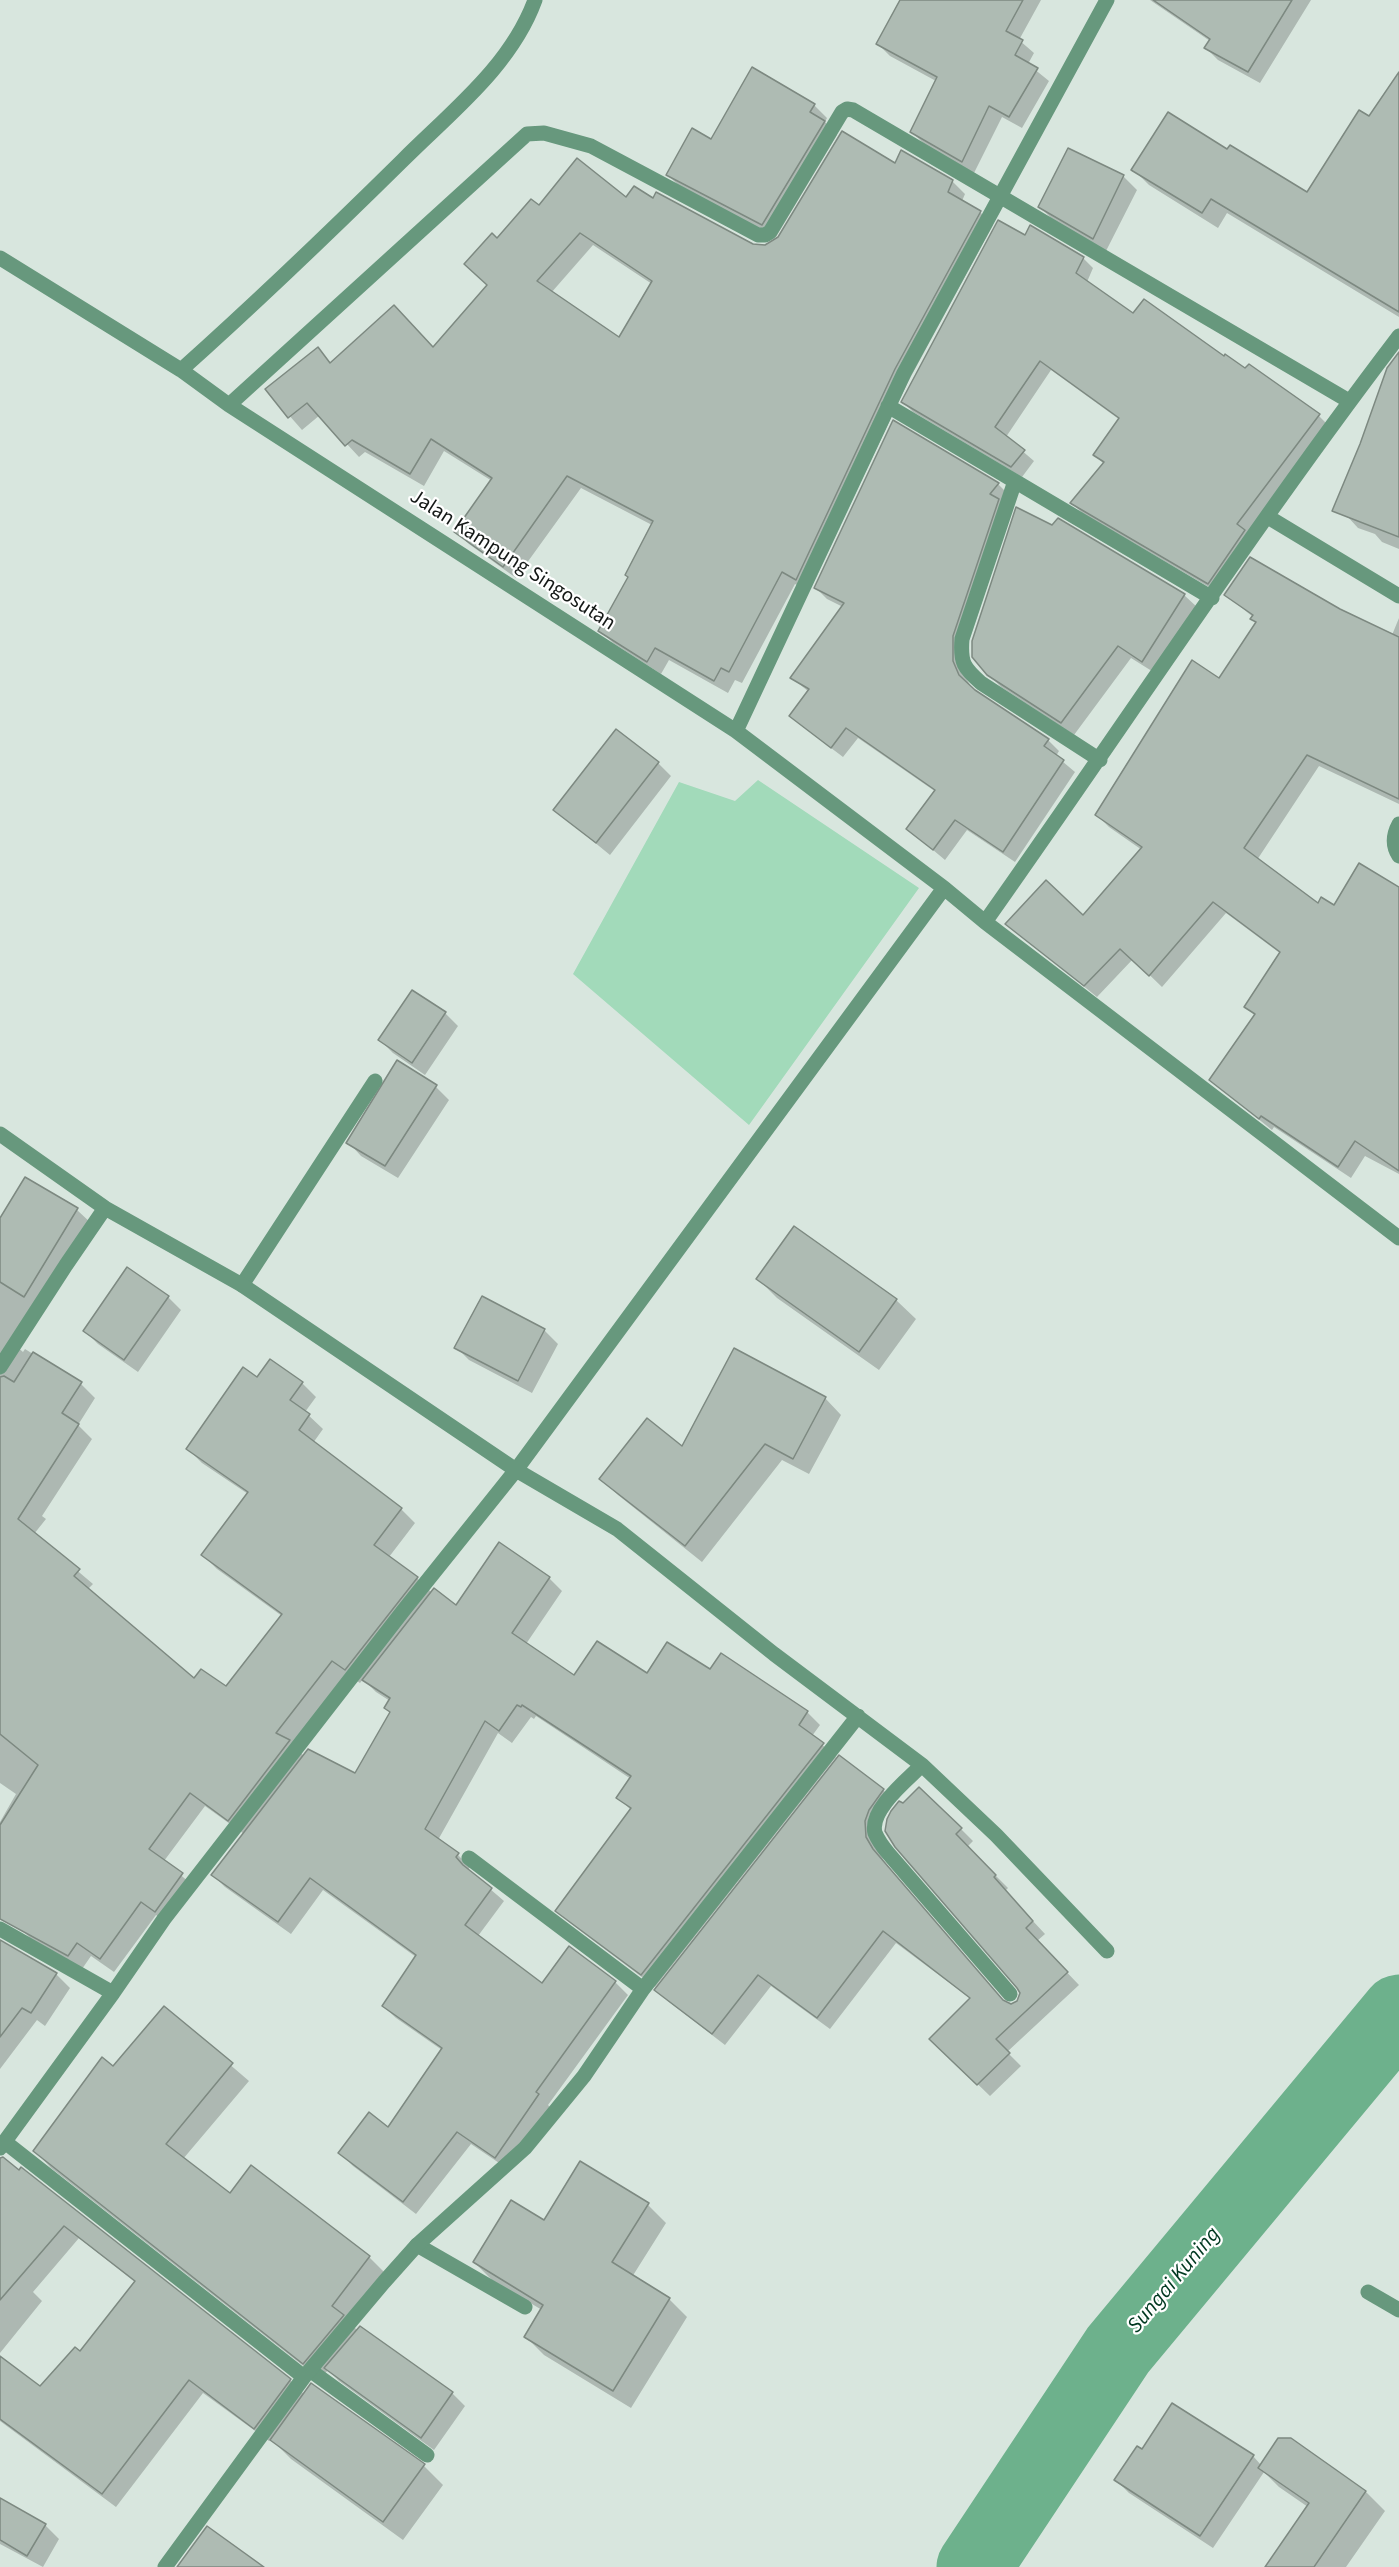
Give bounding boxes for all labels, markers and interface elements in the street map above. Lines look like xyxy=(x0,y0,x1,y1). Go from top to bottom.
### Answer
street label: Jalan Kampung Singosutan xyxy=(404,485,620,637)
water label: Sungai Kuning xyxy=(1123,2223,1227,2339)

